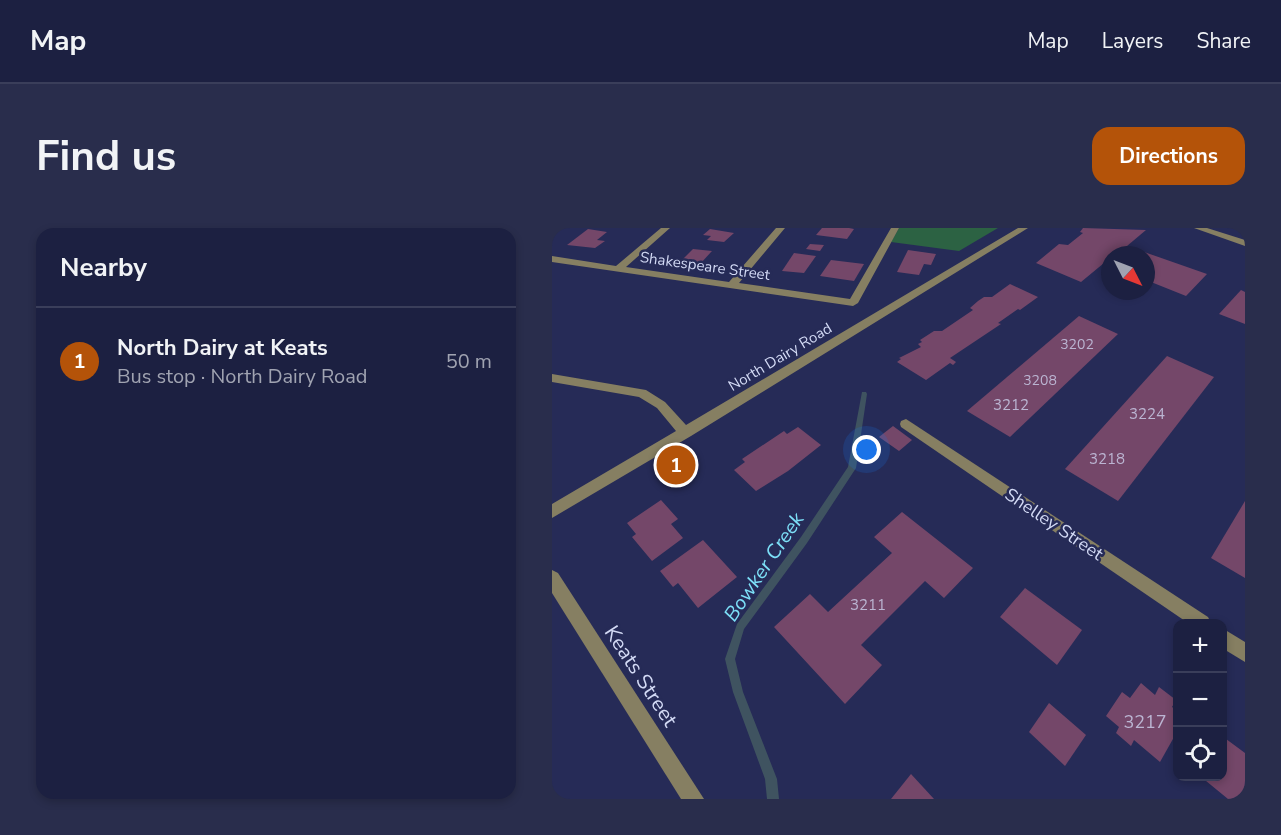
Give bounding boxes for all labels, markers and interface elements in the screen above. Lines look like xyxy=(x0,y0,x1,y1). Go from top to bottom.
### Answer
text: Map xyxy=(30,22,86,60)
text: Map xyxy=(1027,27,1069,55)
text: Layers xyxy=(1102,27,1163,55)
text: Share xyxy=(1196,27,1251,55)
button: Directions xyxy=(1092,127,1245,185)
text: Find us xyxy=(36,128,176,185)
north arrow xyxy=(1101,246,1155,300)
street label: Shakespeare Street xyxy=(639,247,772,285)
text: Nearby xyxy=(60,250,147,285)
street label: North Dairy Road xyxy=(724,318,836,396)
text: North Dairy at Keats xyxy=(117,333,328,363)
house number: 3202 xyxy=(1060,335,1094,354)
text: 1 xyxy=(74,348,86,375)
text: 50 m xyxy=(446,348,492,375)
text: Bus stop · North Dairy Road xyxy=(117,363,367,390)
house number: 3208 xyxy=(1023,371,1057,390)
house number: 3212 xyxy=(993,395,1029,415)
house number: 3224 xyxy=(1129,404,1165,424)
your location xyxy=(852,435,881,464)
pin: 1 xyxy=(656,442,696,488)
house number: 3218 xyxy=(1089,449,1125,469)
street label: Shelley Street xyxy=(1000,482,1108,566)
water label: Bowker Creek xyxy=(718,506,811,627)
house number: 3211 xyxy=(850,595,886,615)
map controls xyxy=(1173,619,1227,781)
button: + xyxy=(1173,619,1227,673)
street label: Keats Street xyxy=(598,620,684,733)
button: − xyxy=(1173,673,1227,727)
house number: 3217 xyxy=(1123,710,1167,734)
button: locate xyxy=(1173,727,1227,781)

